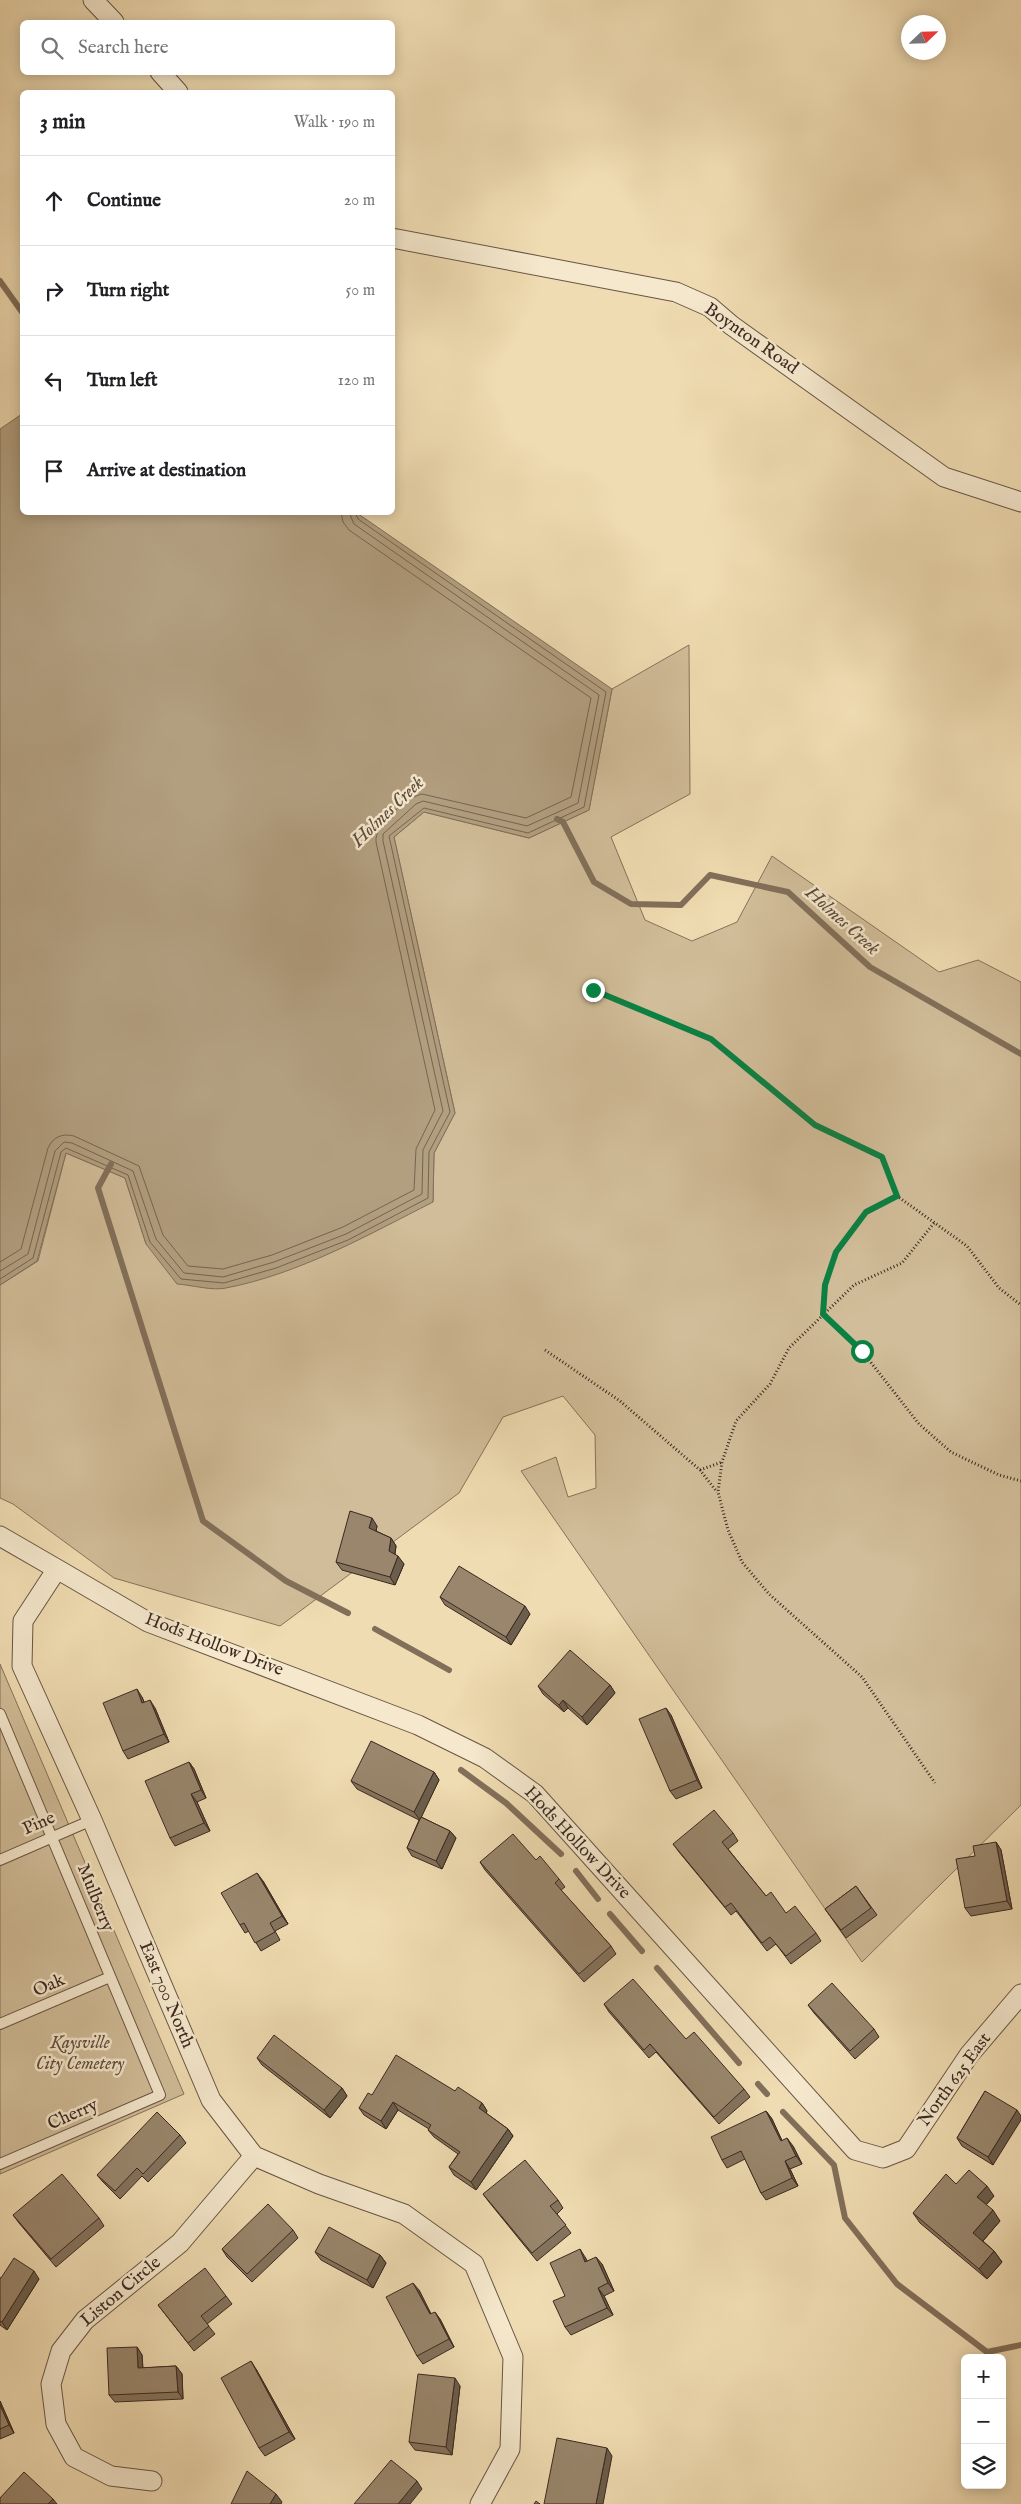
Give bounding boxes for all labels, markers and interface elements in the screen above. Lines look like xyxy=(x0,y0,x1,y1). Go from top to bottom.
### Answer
north arrow xyxy=(901,15,946,60)
search box xyxy=(20,20,395,75)
icon: search xyxy=(38,34,66,62)
text: Search here xyxy=(78,36,169,60)
text: 3 min xyxy=(40,109,85,136)
text: Walk · 190 m xyxy=(294,113,375,133)
icon: ahead xyxy=(40,187,68,215)
text: Continue xyxy=(87,189,161,213)
text: 20 m xyxy=(344,191,375,211)
icon: right xyxy=(40,277,68,305)
text: Turn right xyxy=(87,279,169,303)
text: 50 m xyxy=(346,281,375,301)
street label: Boynton Road xyxy=(699,298,803,380)
icon: left xyxy=(40,367,68,395)
text: Turn left xyxy=(87,369,158,393)
text: 120 m xyxy=(338,371,375,391)
icon: arrive xyxy=(40,457,68,485)
text: Arrive at destination xyxy=(87,459,246,483)
water label: Holmes Creek xyxy=(346,771,430,853)
water label: Holmes Creek xyxy=(799,881,884,961)
route end xyxy=(582,979,605,1002)
route start xyxy=(851,1340,874,1363)
street label: Hods Hollow Drive xyxy=(142,1608,286,1682)
street label: Hods Hollow Drive xyxy=(519,1782,635,1904)
street label: Pine xyxy=(19,1807,59,1841)
street label: Mulberry xyxy=(71,1861,119,1935)
street label: East 700 North xyxy=(133,1938,199,2052)
street label: Oak xyxy=(30,1969,69,2003)
street label: North 625 East xyxy=(913,2029,997,2131)
park label: Kaysville City Cemetery xyxy=(36,2032,124,2076)
street label: Cherry xyxy=(44,2094,102,2136)
street label: Liston Circle xyxy=(76,2252,166,2332)
map controls xyxy=(961,2354,1006,2489)
button: + xyxy=(961,2354,1006,2399)
button: − xyxy=(961,2399,1006,2444)
button: layers xyxy=(961,2444,1006,2489)

